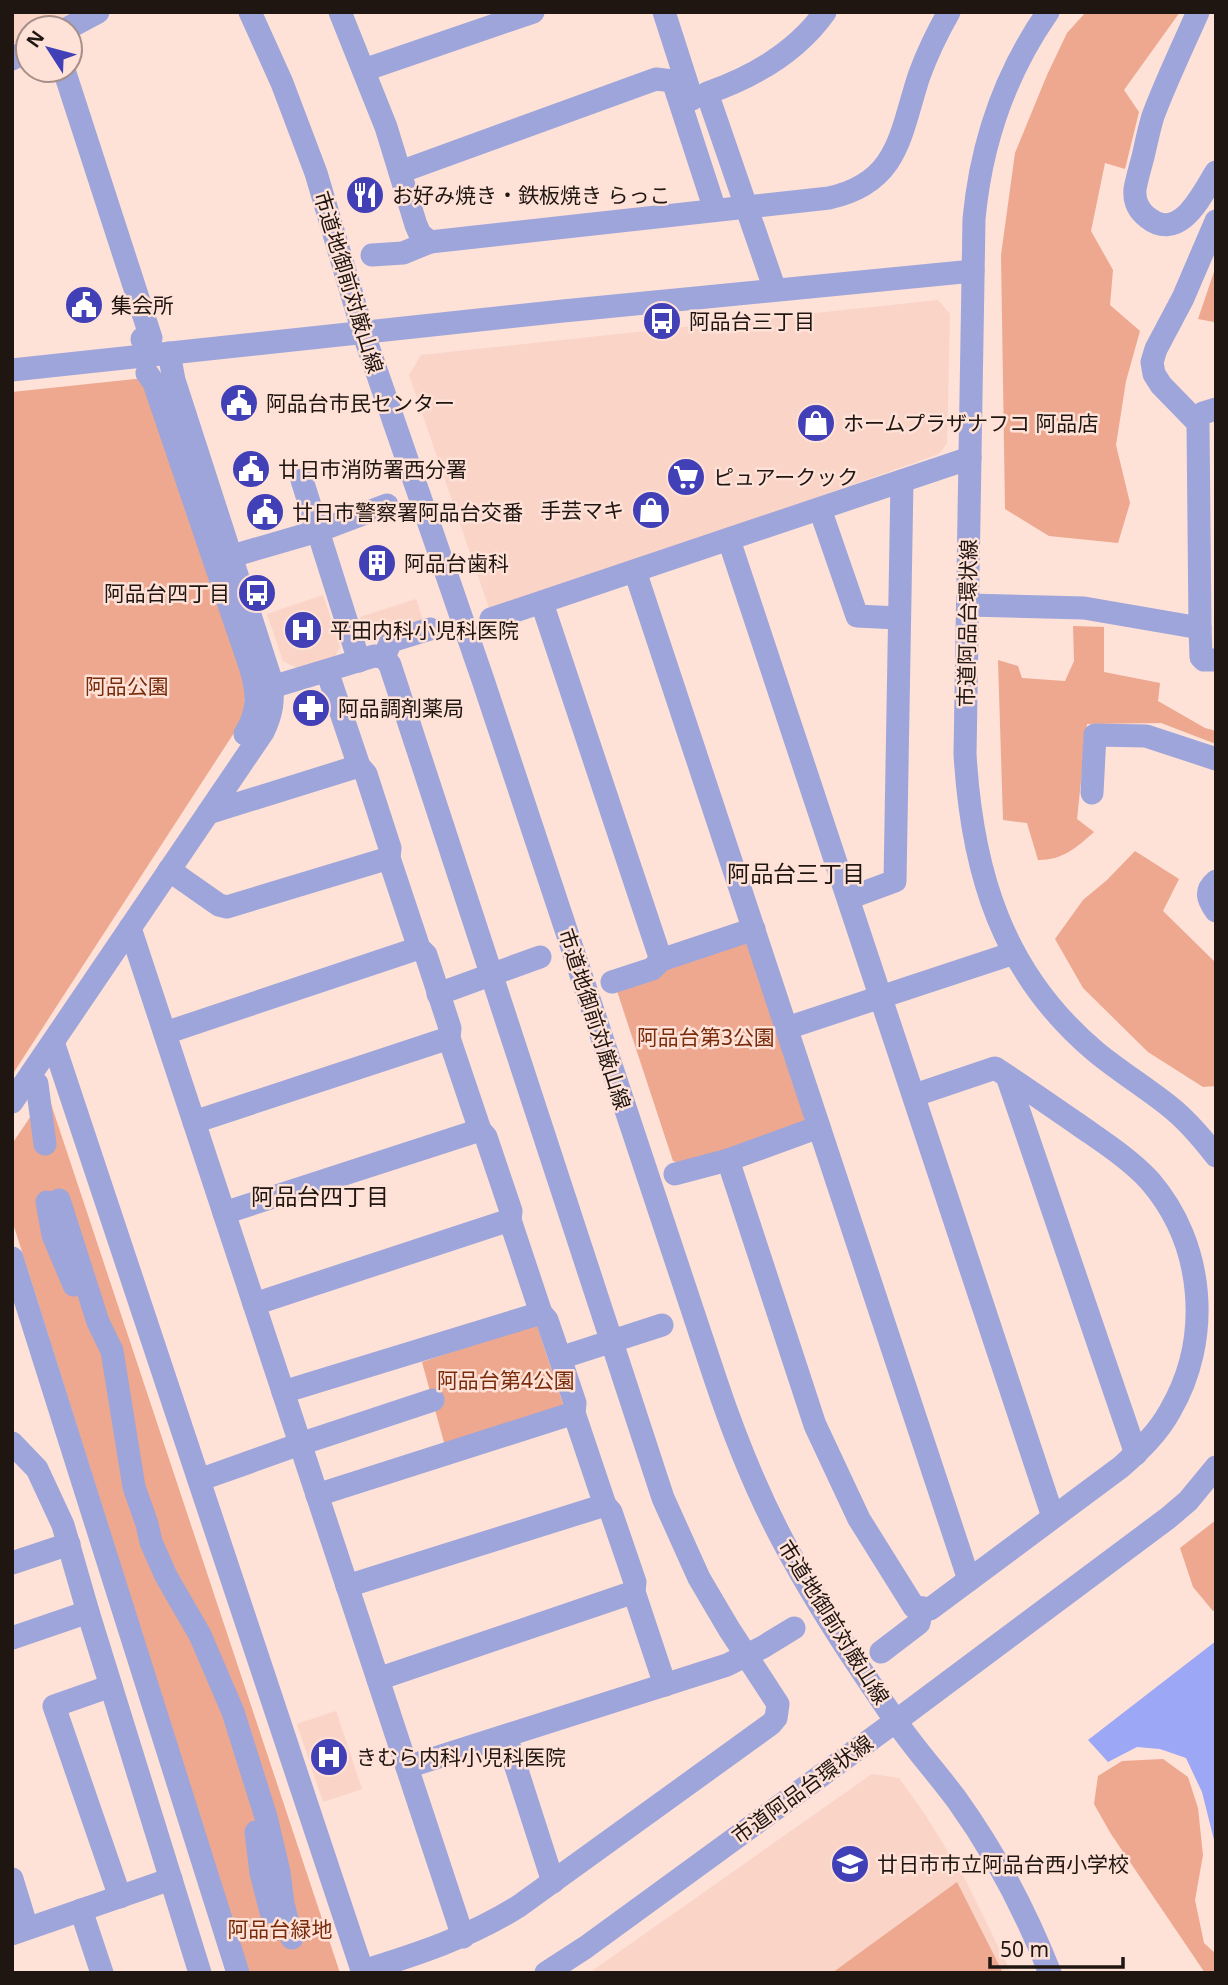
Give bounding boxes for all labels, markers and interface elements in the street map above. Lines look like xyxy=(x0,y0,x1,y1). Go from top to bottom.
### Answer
north arrow xyxy=(14,14,84,84)
text: N xyxy=(20,25,50,53)
restaurant icon: お好み焼き・鉄板焼き らっこ xyxy=(344,174,386,216)
place label: お好み焼き・鉄板焼き らっこ xyxy=(392,181,670,209)
street label: 市道地御前対厳山線 xyxy=(308,188,390,376)
public building icon: 集会所 xyxy=(63,284,105,326)
place label: 集会所 xyxy=(111,291,174,319)
bus stop icon: 阿品台三丁目 xyxy=(641,300,683,342)
place label: 阿品台三丁目 xyxy=(689,307,815,335)
public building icon: 阿品台市民センター xyxy=(218,382,260,424)
place label: 阿品台市民センター xyxy=(266,389,455,417)
shop icon: ホームプラザナフコ 阿品店 xyxy=(795,402,837,444)
place label: ホームプラザナフコ 阿品店 xyxy=(843,409,1099,437)
public building icon: 廿日市消防署西分署 xyxy=(230,448,272,490)
place label: 廿日市消防署西分署 xyxy=(278,455,467,483)
supermarket icon: ピュアークック xyxy=(665,456,707,498)
place label: ピュアークック xyxy=(713,463,858,491)
shop icon: 手芸マキ xyxy=(630,489,672,531)
public building icon: 廿日市警察署阿品台交番 xyxy=(244,491,286,533)
place label: 手芸マキ xyxy=(540,496,624,524)
place label: 廿日市警察署阿品台交番 xyxy=(292,498,523,526)
street label: 市道阿品台環状線 xyxy=(952,539,982,707)
building icon: 阿品台歯科 xyxy=(356,542,398,584)
place label: 阿品台歯科 xyxy=(404,549,509,577)
bus stop icon: 阿品台四丁目 xyxy=(236,572,278,614)
place label: 阿品台四丁目 xyxy=(104,579,230,607)
hospital icon: 平田内科小児科医院 xyxy=(282,609,324,651)
place label: 平田内科小児科医院 xyxy=(330,616,519,644)
park label: 阿品公園 xyxy=(85,672,169,700)
pharmacy icon: 阿品調剤薬局 xyxy=(290,687,332,729)
place label: 阿品調剤薬局 xyxy=(338,694,464,722)
district label: 阿品台三丁目 xyxy=(727,857,865,889)
street label: 市道地御前対厳山線 xyxy=(552,925,638,1113)
park label: 阿品台第3公園 xyxy=(637,1023,775,1051)
district label: 阿品台四丁目 xyxy=(251,1180,389,1212)
park label: 阿品台第4公園 xyxy=(437,1366,575,1394)
street label: 市道地御前対厳山線 xyxy=(772,1534,896,1710)
street label: 市道阿品台環状線 xyxy=(726,1728,878,1850)
hospital icon: きむら内科小児科医院 xyxy=(308,1736,350,1778)
place label: きむら内科小児科医院 xyxy=(356,1743,566,1771)
school or university icon: 廿日市市立阿品台西小学校 xyxy=(829,1843,871,1885)
place label: 廿日市市立阿品台西小学校 xyxy=(877,1850,1129,1878)
park label: 阿品台緑地 xyxy=(228,1915,333,1943)
scale bar xyxy=(990,1926,1123,1970)
text: 50 m xyxy=(1000,1935,1049,1963)

